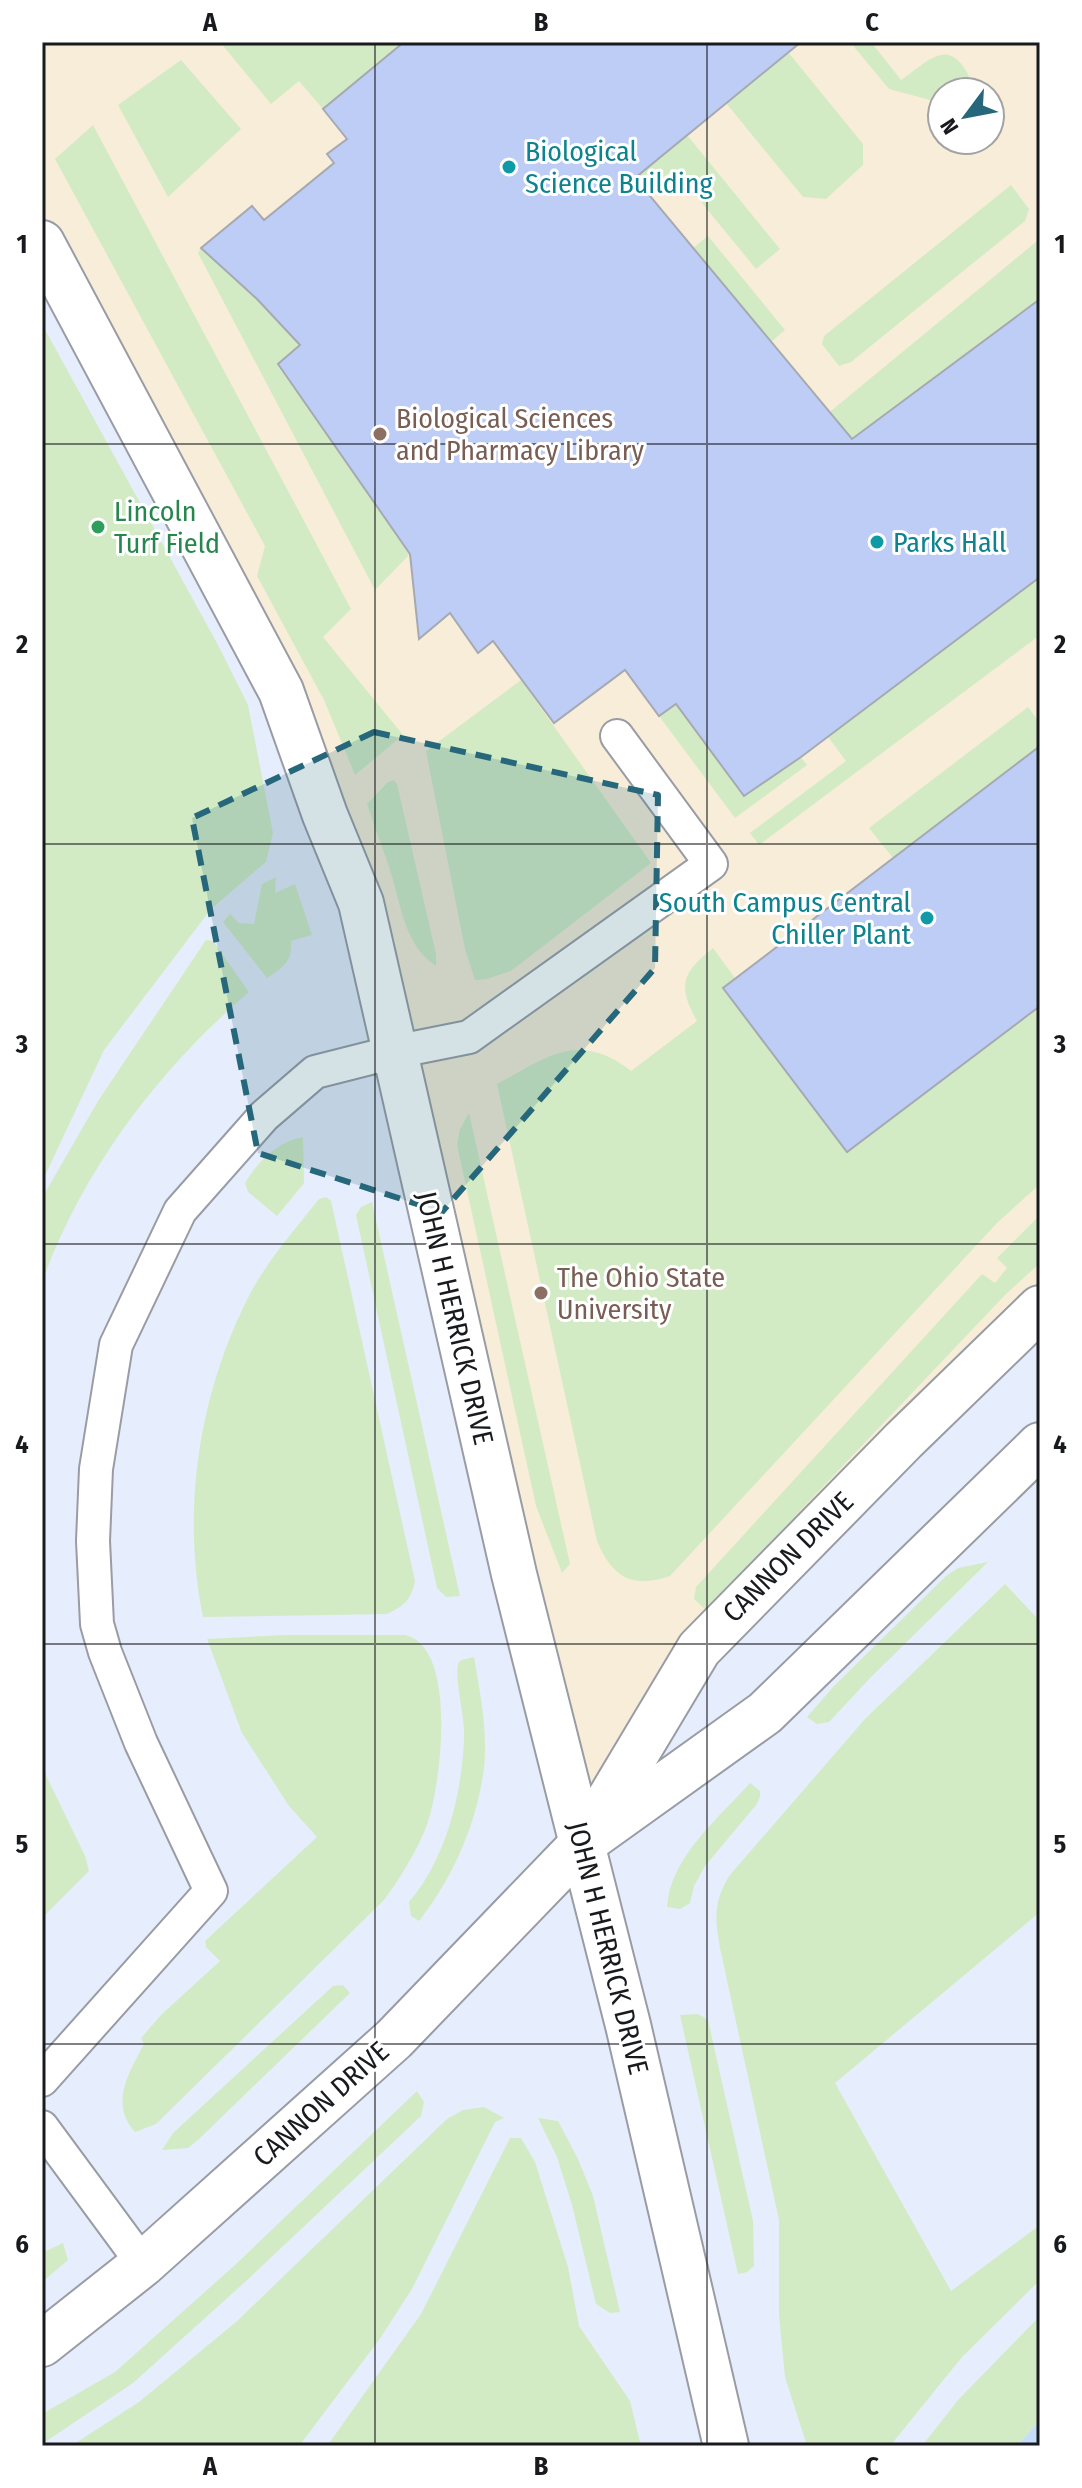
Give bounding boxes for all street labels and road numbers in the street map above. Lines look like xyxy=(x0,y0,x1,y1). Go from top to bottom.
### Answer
street label: JOHN H HERRICK DRIVE xyxy=(410,1188,500,1448)
street label: CANNON DRIVE xyxy=(716,1485,860,1629)
street label: JOHN H HERRICK DRIVE xyxy=(561,1818,655,2078)
street label: CANNON DRIVE xyxy=(247,2035,395,2173)

